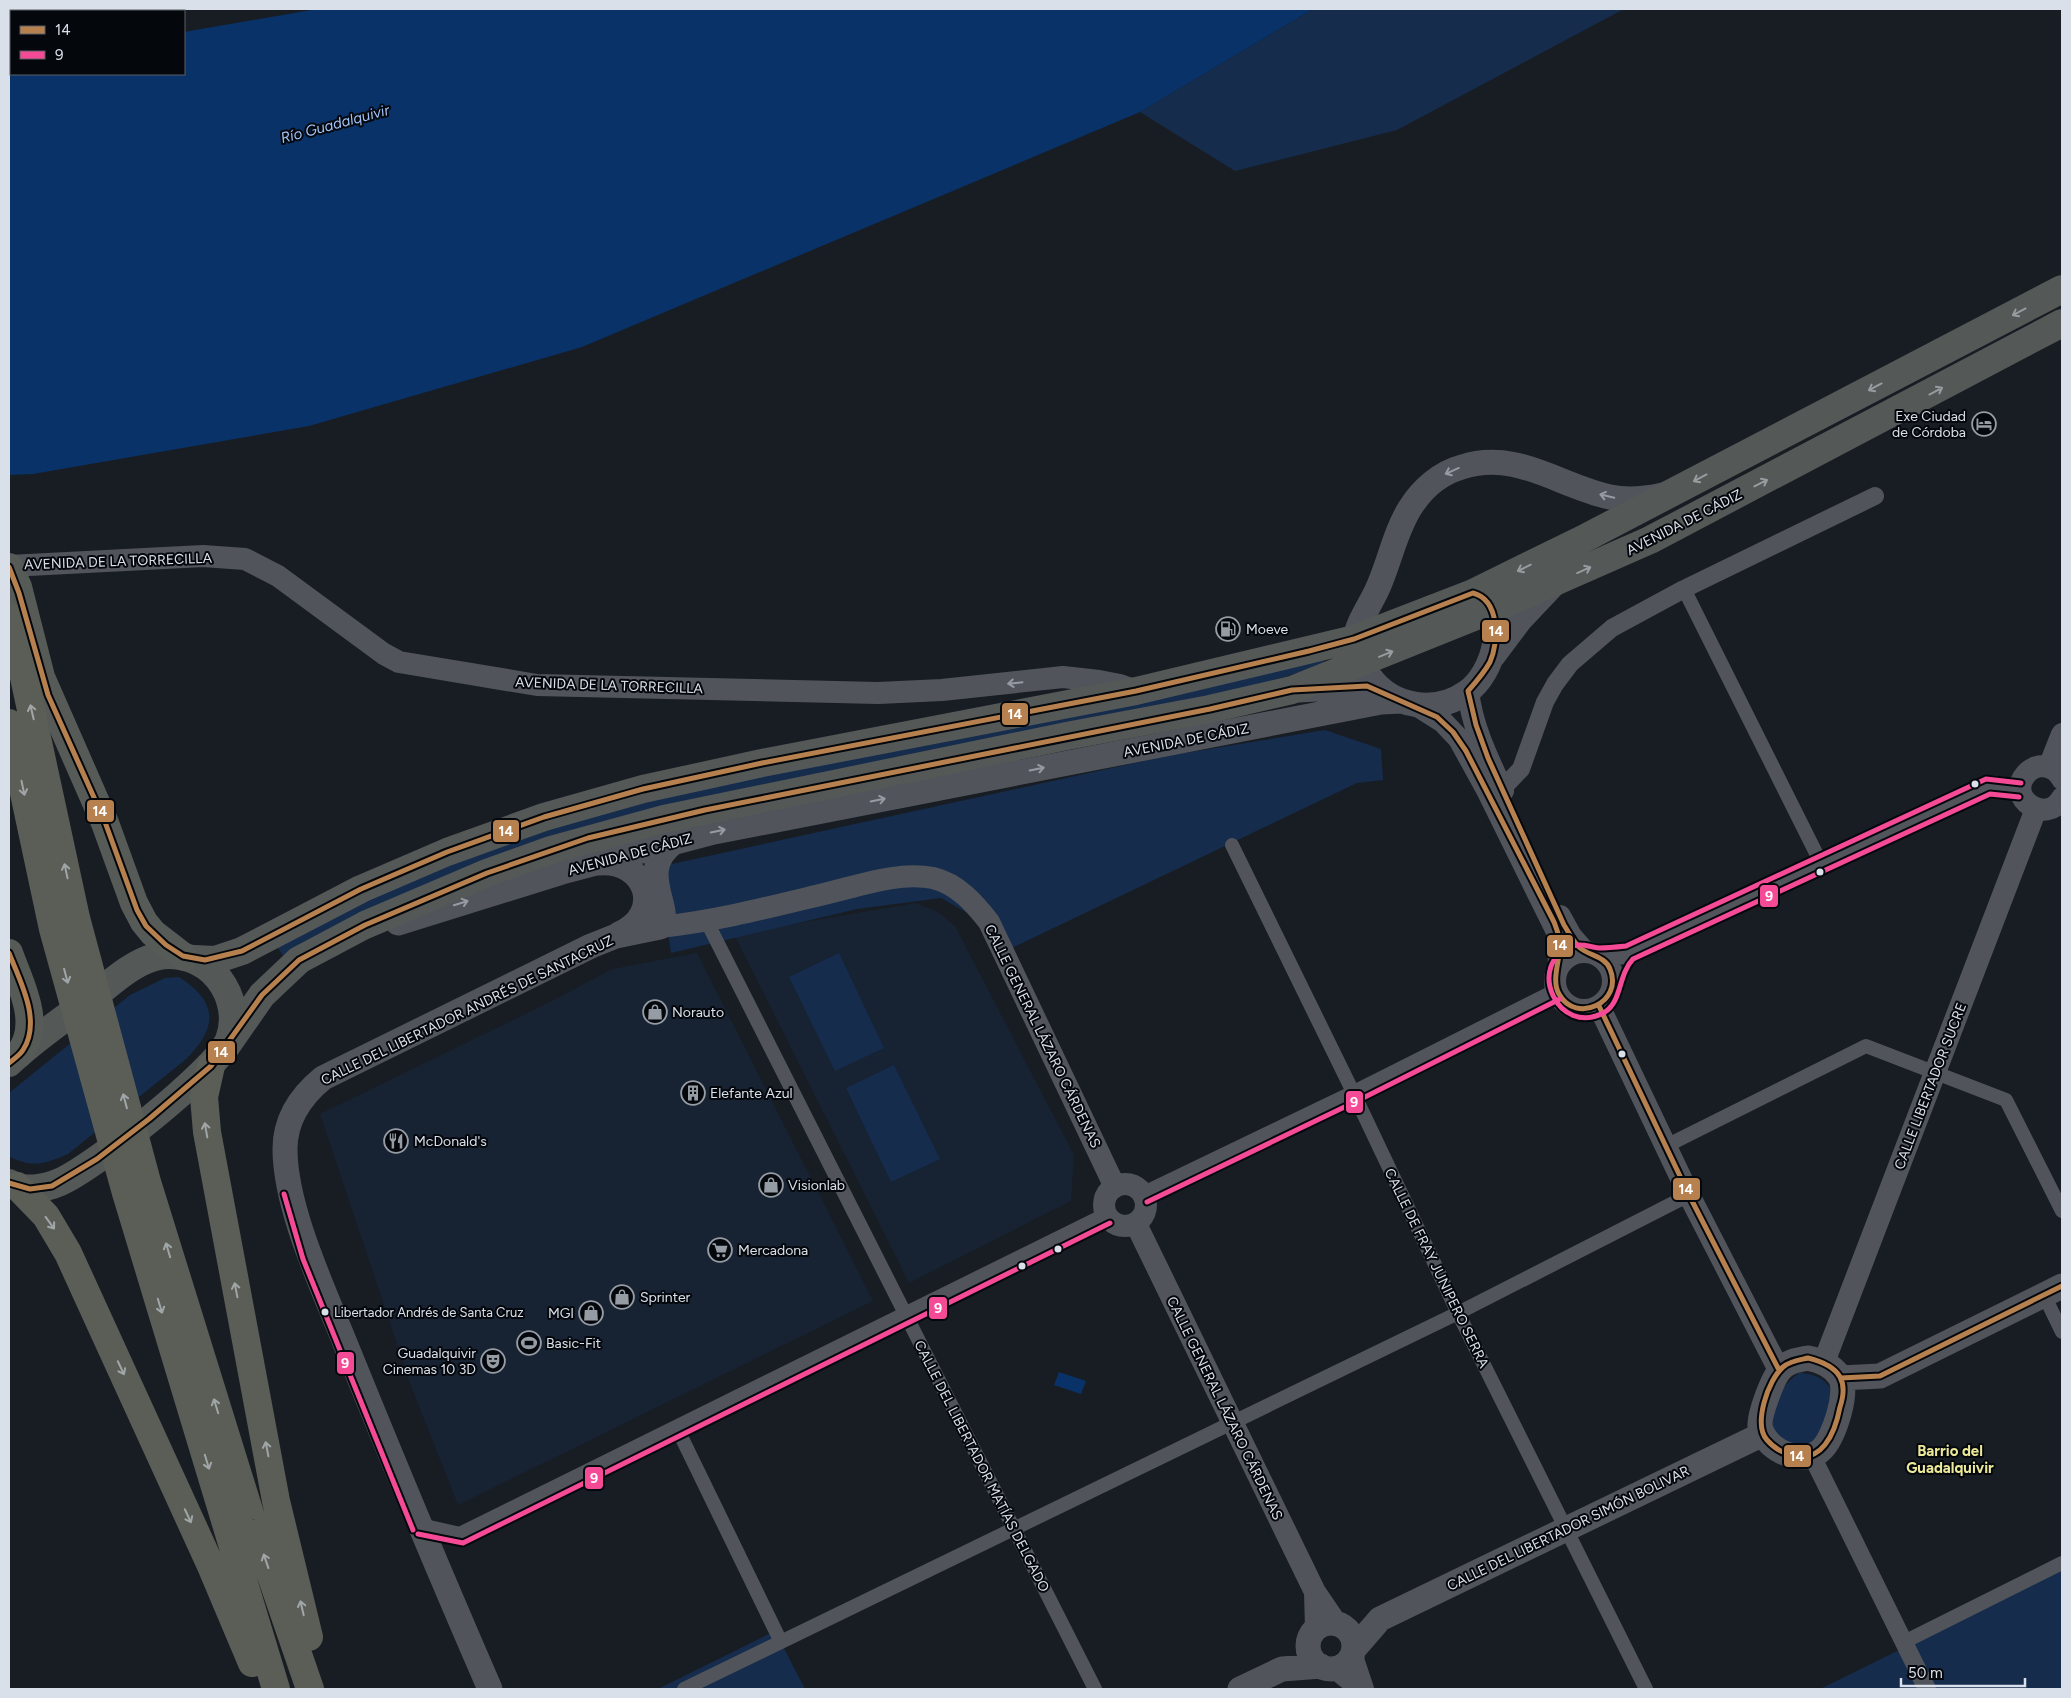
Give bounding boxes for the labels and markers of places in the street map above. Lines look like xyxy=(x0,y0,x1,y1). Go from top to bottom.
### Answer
place label: Exe Ciudad de Córdoba xyxy=(1892,408,1966,441)
hotel icon: Exe Ciudad de Córdoba xyxy=(1971,411,1997,437)
fuel station icon: Moeve xyxy=(1215,616,1241,642)
place label: Moeve xyxy=(1246,621,1289,638)
unlabelled marker xyxy=(1970,779,1980,789)
unlabelled marker xyxy=(1815,867,1825,877)
shop icon: Norauto xyxy=(642,999,668,1025)
place label: Norauto xyxy=(672,1004,724,1021)
unlabelled marker xyxy=(1617,1049,1627,1059)
building icon: Elefante Azul xyxy=(680,1080,706,1106)
place label: Elefante Azul xyxy=(710,1085,793,1102)
restaurant icon: McDonald's xyxy=(383,1128,409,1154)
place label: McDonald's xyxy=(414,1133,487,1150)
shop icon: Visionlab xyxy=(758,1172,784,1198)
place label: Visionlab xyxy=(788,1177,845,1194)
supermarket icon: Mercadona xyxy=(707,1237,733,1263)
place label: Mercadona xyxy=(738,1242,808,1259)
unlabelled marker xyxy=(1053,1244,1063,1254)
unlabelled marker xyxy=(1017,1261,1027,1271)
shop icon: Sprinter xyxy=(609,1284,635,1310)
place label: Sprinter xyxy=(640,1289,691,1306)
shop icon: MGI xyxy=(578,1300,604,1326)
place label: Libertador Andrés de Santa Cruz xyxy=(334,1305,524,1320)
place label: MGI xyxy=(548,1305,574,1322)
marker: Libertador Andrés de Santa Cruz xyxy=(320,1307,330,1317)
sports icon: Basic-Fit xyxy=(516,1330,542,1356)
place label: Basic-Fit xyxy=(546,1335,601,1352)
place label: Guadalquivir Cinemas 10 3D xyxy=(383,1345,476,1378)
theatre icon: Guadalquivir Cinemas 10 3D xyxy=(480,1348,506,1374)

